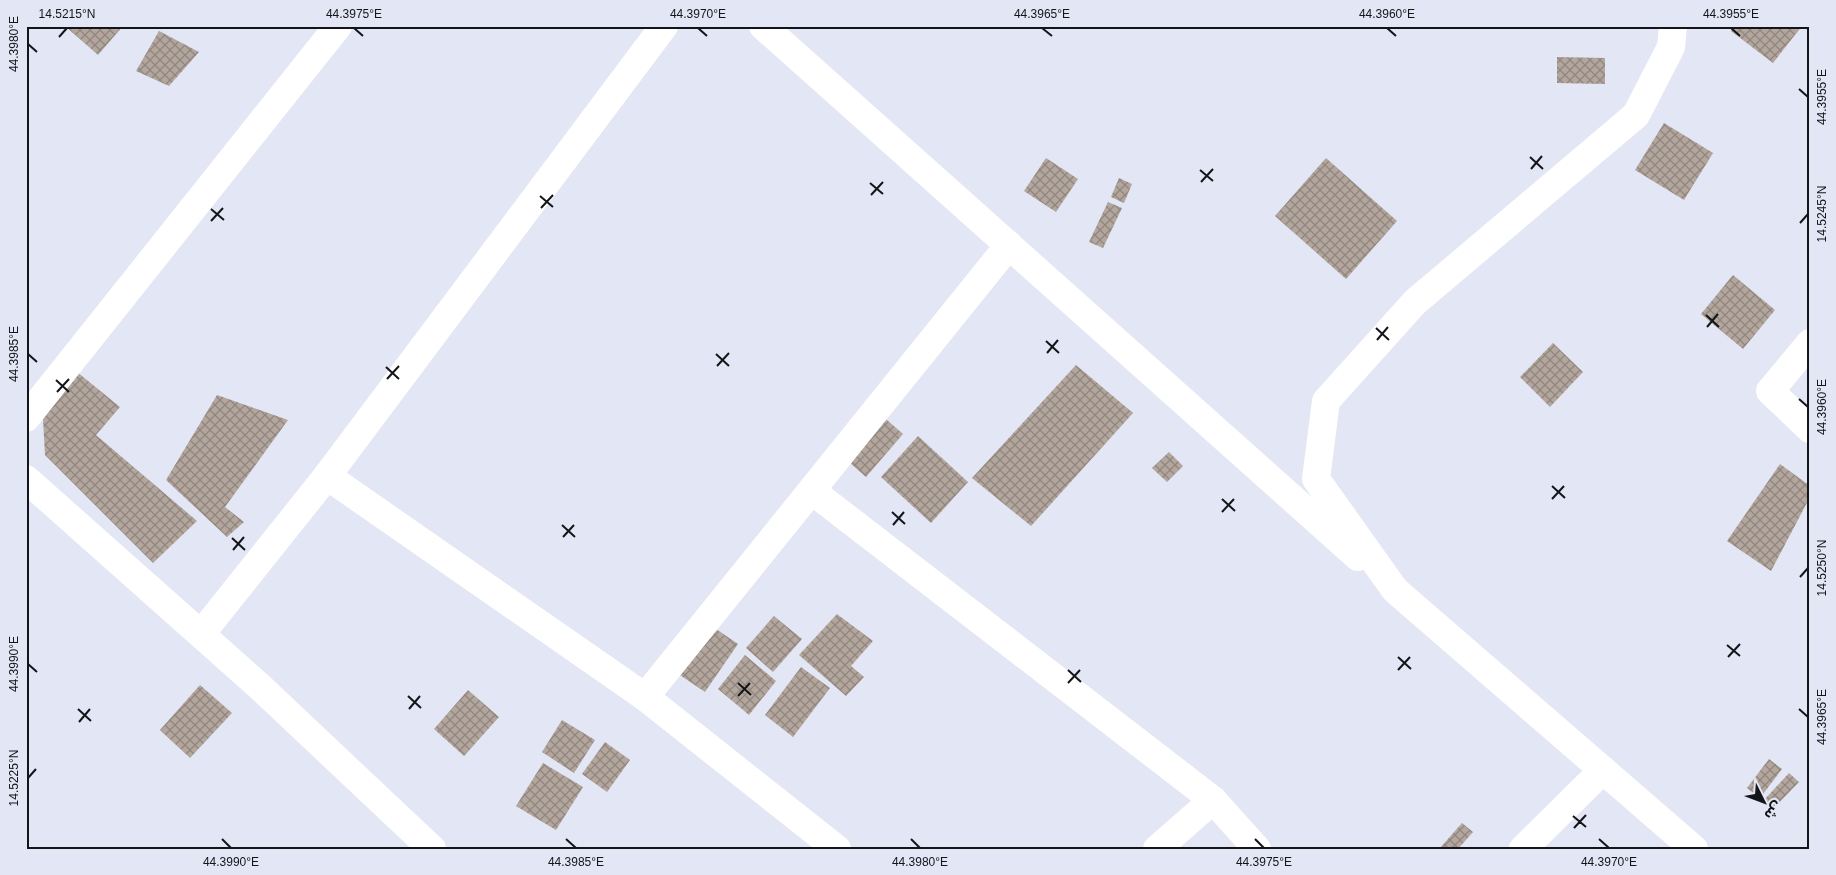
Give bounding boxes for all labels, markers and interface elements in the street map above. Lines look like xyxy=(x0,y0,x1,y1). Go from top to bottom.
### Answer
text: 14.5215°N xyxy=(39,7,95,21)
text: 44.3975°E xyxy=(326,7,382,21)
text: 44.3970°E xyxy=(670,7,726,21)
text: 44.3965°E xyxy=(1014,7,1070,21)
text: 44.3960°E xyxy=(1359,7,1415,21)
text: 44.3955°E xyxy=(1703,7,1759,21)
text: 44.3980°E xyxy=(7,16,21,72)
text: 44.3955°E xyxy=(1815,69,1829,125)
text: 14.5245°N xyxy=(1815,186,1829,242)
text: 44.3985°E xyxy=(7,326,21,382)
text: 44.3960°E xyxy=(1815,379,1829,435)
text: 14.5250°N xyxy=(1815,540,1829,596)
text: 44.3990°E xyxy=(7,636,21,692)
text: 44.3965°E xyxy=(1815,689,1829,745)
text: 14.5225°N xyxy=(7,750,21,806)
north arrow xyxy=(1738,778,1788,828)
text: ش xyxy=(1761,798,1786,823)
text: 44.3990°E xyxy=(203,855,259,869)
text: 44.3985°E xyxy=(548,855,604,869)
text: 44.3980°E xyxy=(892,855,948,869)
text: 44.3975°E xyxy=(1236,855,1292,869)
text: 44.3970°E xyxy=(1581,855,1637,869)

